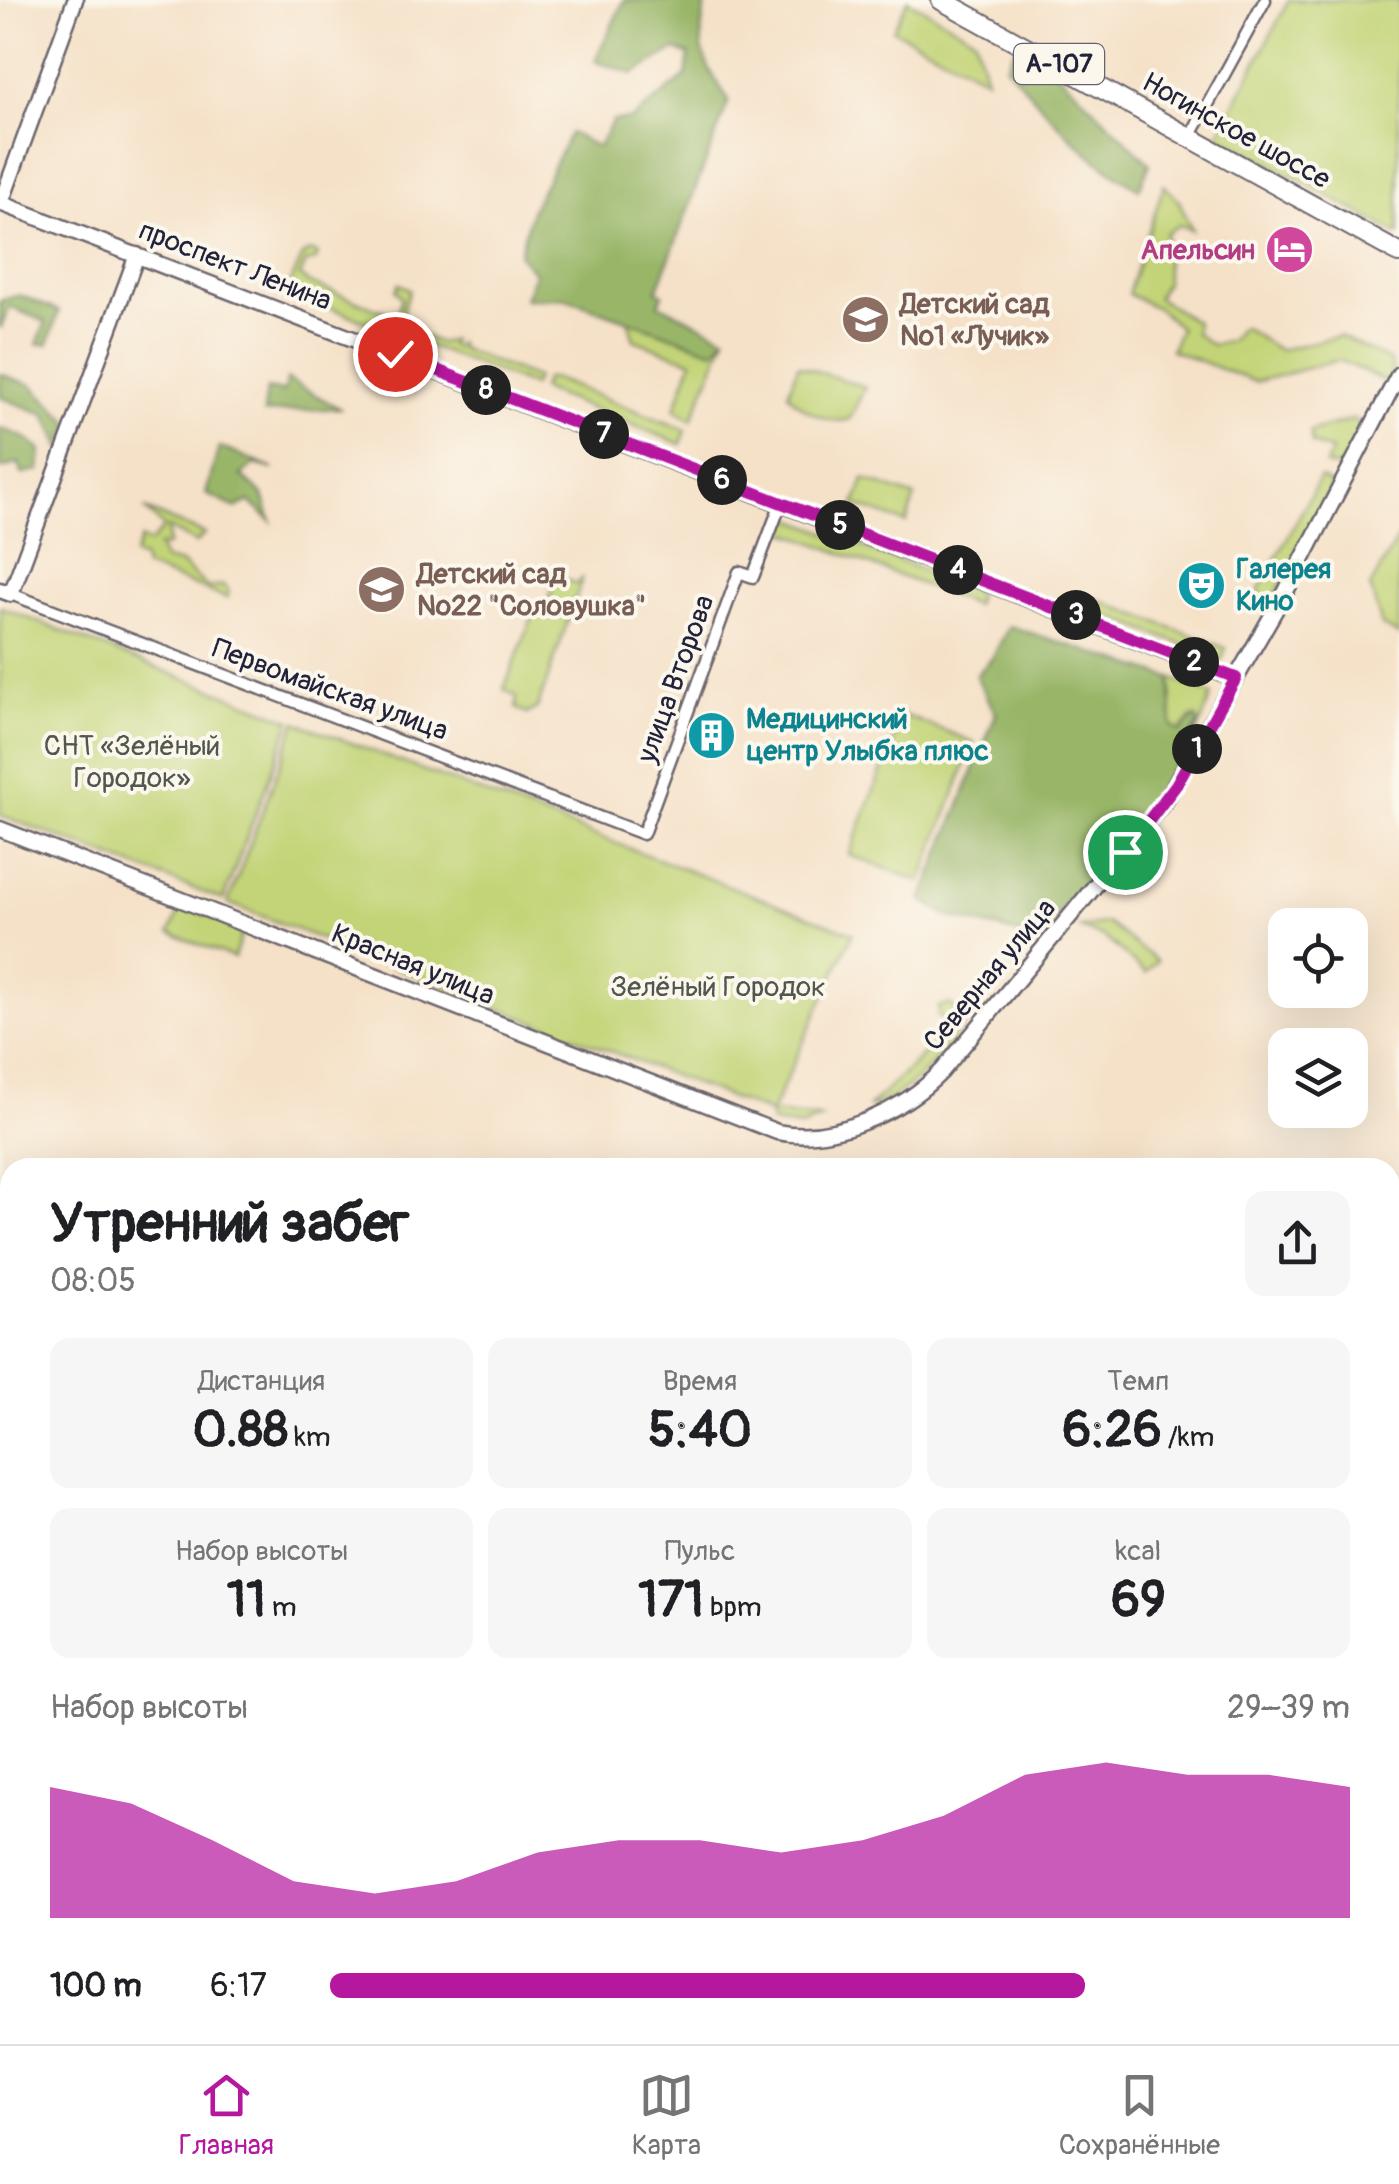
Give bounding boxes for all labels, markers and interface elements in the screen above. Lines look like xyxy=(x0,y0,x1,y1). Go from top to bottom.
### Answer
road number: А-107 xyxy=(1014,44,1104,84)
street label: Ногинское шоссе xyxy=(1136,65,1336,197)
street label: проспект Ленина xyxy=(134,213,336,319)
hotel icon: Апельсин xyxy=(1264,224,1316,276)
place label: Апельсин xyxy=(1141,233,1255,268)
place label: Детский сад №1 «Лучик» xyxy=(898,287,1051,354)
school or university icon: Детский сад №1 «Лучик» xyxy=(839,294,891,346)
pin xyxy=(353,312,438,397)
icon: check xyxy=(368,327,423,382)
pin: 8 xyxy=(461,365,511,415)
text: 8 xyxy=(479,372,493,407)
pin: 7 xyxy=(579,409,629,459)
text: 7 xyxy=(597,416,611,451)
pin: 6 xyxy=(697,455,747,505)
text: 6 xyxy=(714,462,730,497)
pin: 5 xyxy=(815,500,865,550)
text: 5 xyxy=(832,507,848,542)
pin: 4 xyxy=(933,545,983,595)
text: 4 xyxy=(950,552,966,587)
place label: Галерея Кино xyxy=(1236,552,1331,619)
place label: Детский сад №22 "Соловушка" xyxy=(415,557,646,624)
theatre icon: Галерея Кино xyxy=(1175,559,1227,611)
school or university icon: Детский сад №22 "Соловушка" xyxy=(356,564,408,616)
street label: улица Второва xyxy=(629,590,723,769)
pin: 3 xyxy=(1051,590,1101,640)
text: 3 xyxy=(1068,597,1084,632)
street label: Первомайская улица xyxy=(207,631,453,749)
pin: 2 xyxy=(1169,637,1219,687)
text: 2 xyxy=(1186,644,1202,679)
place label: Медицинский центр Улыбка плюс xyxy=(746,702,989,769)
building icon: Медицинский центр Улыбка плюс xyxy=(685,709,737,761)
pin: 1 xyxy=(1172,724,1222,774)
park label: СНТ «Зелёный Городок» xyxy=(44,729,220,796)
text: 1 xyxy=(1192,731,1202,766)
pin xyxy=(1083,810,1168,895)
icon: arrive xyxy=(1098,825,1153,880)
street label: Северная улица xyxy=(916,892,1064,1058)
map controls xyxy=(1268,908,1368,1128)
button: locate xyxy=(1268,908,1368,1008)
street label: Красная улица xyxy=(326,916,500,1014)
park label: Зелёный Городок xyxy=(611,970,825,1005)
button: layers xyxy=(1268,1028,1368,1128)
text: Утренний забег xyxy=(50,1189,409,1258)
button: share xyxy=(1245,1191,1350,1296)
text: 08:05 xyxy=(50,1261,136,1301)
text: Дистанция xyxy=(198,1364,325,1399)
text: Время xyxy=(663,1364,737,1399)
text: Темп xyxy=(1107,1364,1169,1399)
text: 0.88 xyxy=(193,1399,288,1462)
text: 5:40 xyxy=(648,1399,752,1462)
text: 6:26 xyxy=(1062,1399,1162,1462)
text: km xyxy=(288,1420,331,1455)
text: /km xyxy=(1162,1420,1214,1455)
text: Набор высоты xyxy=(175,1534,348,1569)
text: Пульс xyxy=(665,1534,735,1569)
text: kcal xyxy=(1116,1534,1161,1569)
text: 11 xyxy=(227,1569,266,1632)
text: 171 xyxy=(638,1569,704,1632)
text: 69 xyxy=(1111,1569,1166,1632)
text: m xyxy=(266,1590,297,1625)
text: bpm xyxy=(704,1590,762,1625)
text: Набор высоты xyxy=(50,1688,248,1728)
text: 29–39 m xyxy=(1227,1688,1350,1728)
text: 100 m xyxy=(50,1966,142,2006)
text: 6:17 xyxy=(210,1966,267,2006)
tab: Главная xyxy=(179,2068,274,2163)
tab: Карта xyxy=(632,2068,701,2163)
tab: Сохранённые xyxy=(1059,2068,1220,2163)

